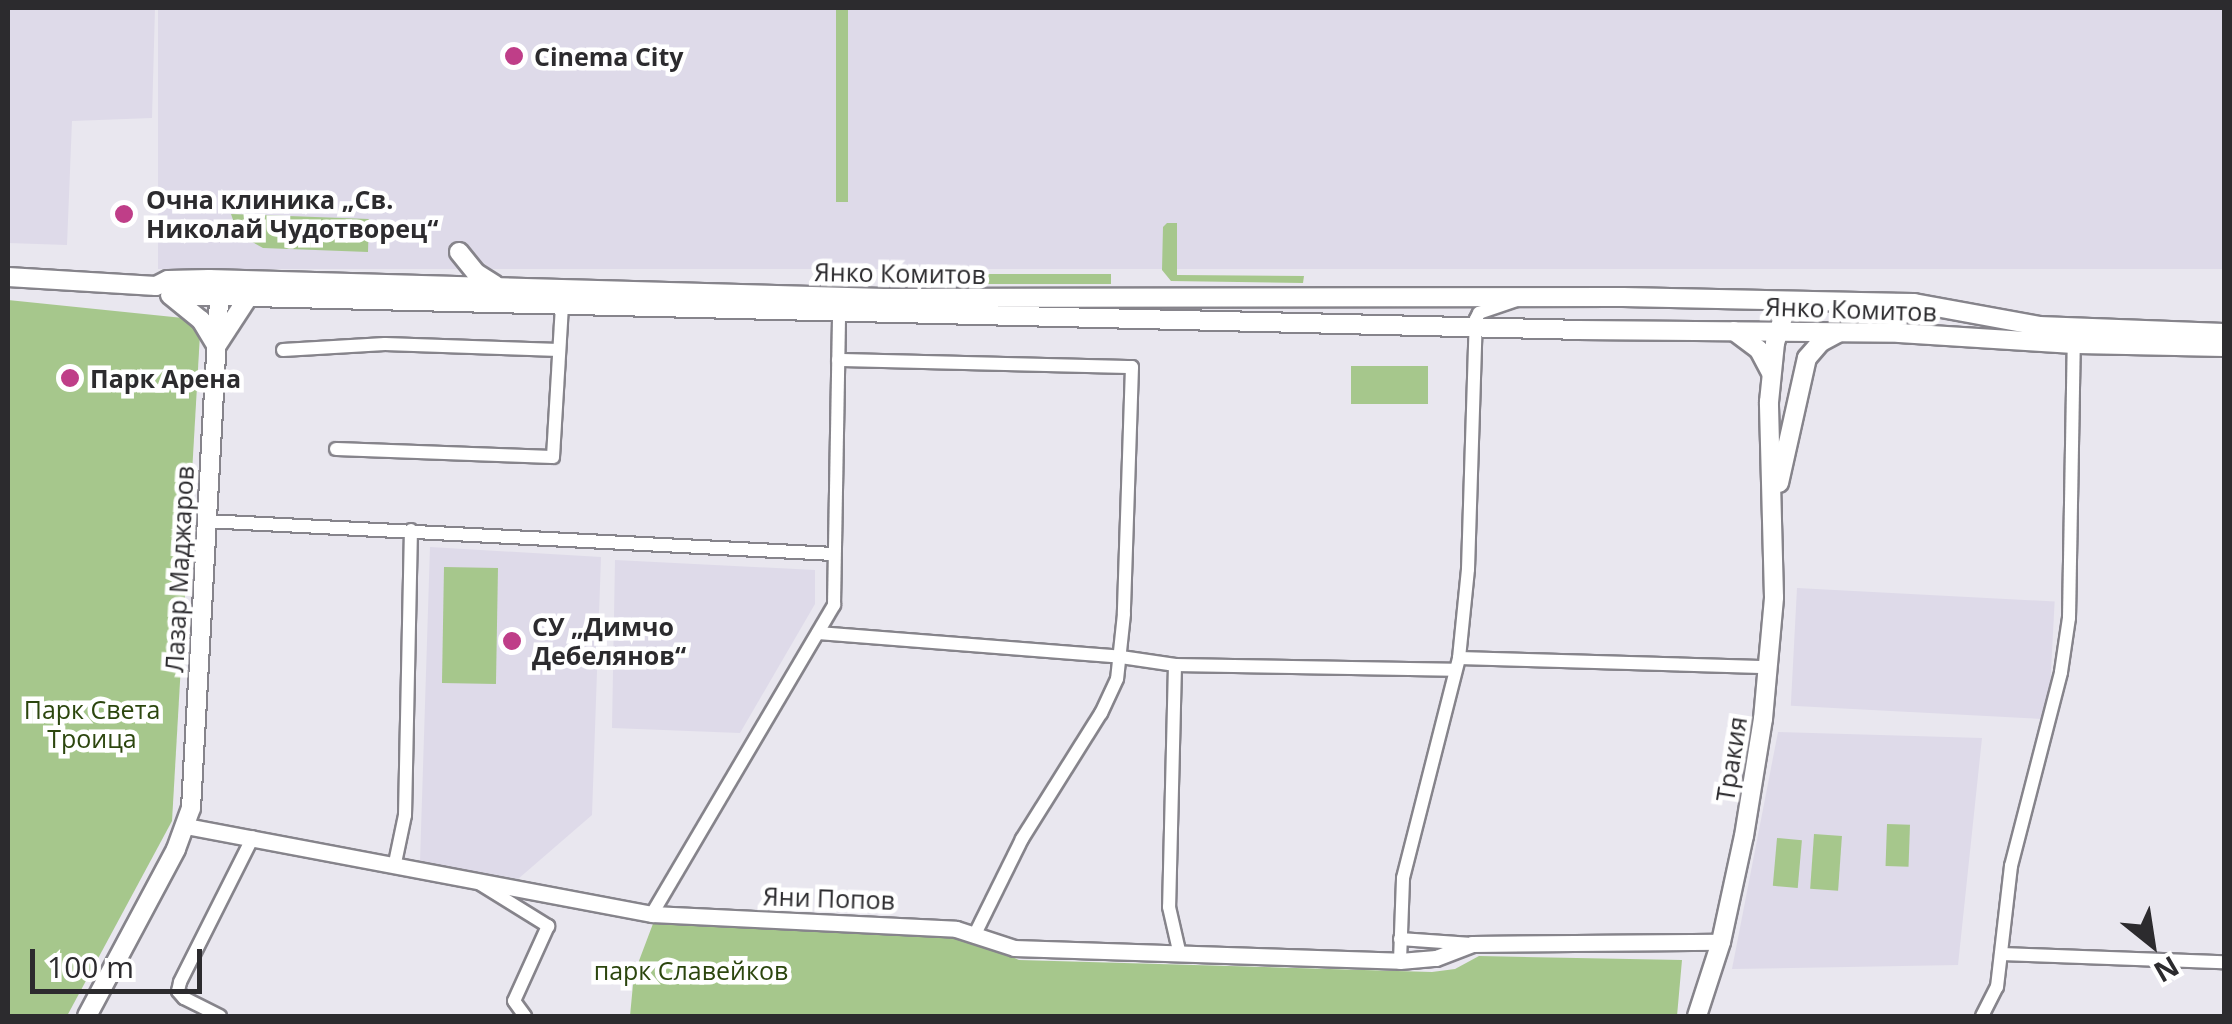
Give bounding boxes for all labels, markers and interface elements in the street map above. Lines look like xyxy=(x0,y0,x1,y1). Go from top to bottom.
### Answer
place label: Cinema City xyxy=(534,41,684,71)
marker: Cinema City xyxy=(503,45,525,67)
place label: Oчна клиника „Св. Николай Чудотворец“ xyxy=(146,185,438,244)
marker: Oчна клиника „Св. Николай Чудотворец“ xyxy=(111,201,137,227)
street label: Янко Комитов xyxy=(814,257,986,289)
street label: Янко Комитов xyxy=(1765,291,1937,327)
place label: Парк Арена xyxy=(90,363,241,393)
marker: Парк Арена xyxy=(59,367,81,389)
street label: Лазар Маджаров xyxy=(159,465,199,673)
place label: СУ „Димчо Дебелянов“ xyxy=(532,612,686,671)
marker: СУ „Димчо Дебелянов“ xyxy=(501,630,523,652)
park label: Парк Света Троица xyxy=(24,695,160,754)
street label: Тракия xyxy=(1709,714,1753,804)
street label: Яни Попов xyxy=(762,881,896,915)
north arrow xyxy=(2102,894,2202,994)
scale bar xyxy=(35,929,208,991)
text: 100 m xyxy=(47,946,134,987)
text: N xyxy=(2148,948,2186,992)
park label: парк Славейков xyxy=(594,955,788,985)

